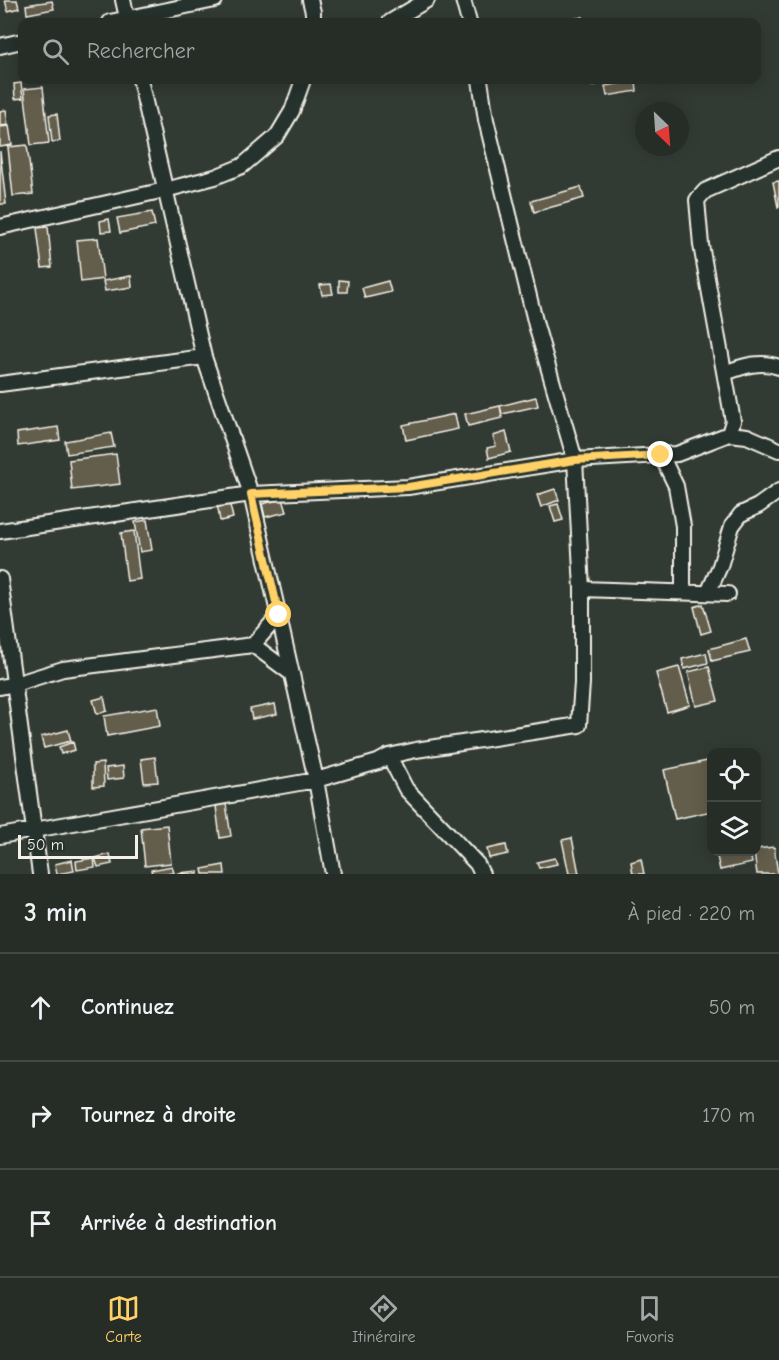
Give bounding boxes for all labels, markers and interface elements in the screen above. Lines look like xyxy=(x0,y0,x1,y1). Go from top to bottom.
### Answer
search box xyxy=(18,18,761,84)
icon: search xyxy=(39,35,72,68)
text: Rechercher xyxy=(87,38,195,64)
north arrow xyxy=(635,102,689,156)
route end xyxy=(647,441,673,467)
route start xyxy=(265,601,291,627)
map controls xyxy=(707,748,761,856)
button: locate xyxy=(707,748,761,802)
button: layers xyxy=(707,802,761,856)
scale bar xyxy=(18,832,138,860)
text: 50 m xyxy=(27,836,64,854)
text: 3 min xyxy=(24,898,87,928)
text: À pied · 220 m xyxy=(628,902,755,925)
icon: ahead xyxy=(24,991,57,1024)
text: Continuez xyxy=(81,994,174,1020)
text: 50 m xyxy=(709,996,755,1019)
icon: right xyxy=(24,1099,57,1132)
text: Tournez à droite xyxy=(81,1102,236,1128)
text: 170 m xyxy=(702,1104,755,1127)
icon: arrive xyxy=(24,1207,57,1240)
text: Arrivée à destination xyxy=(81,1210,277,1236)
tab: Carte xyxy=(105,1292,142,1346)
tab: Itinéraire xyxy=(352,1292,415,1346)
tab: Favoris xyxy=(626,1292,674,1346)

